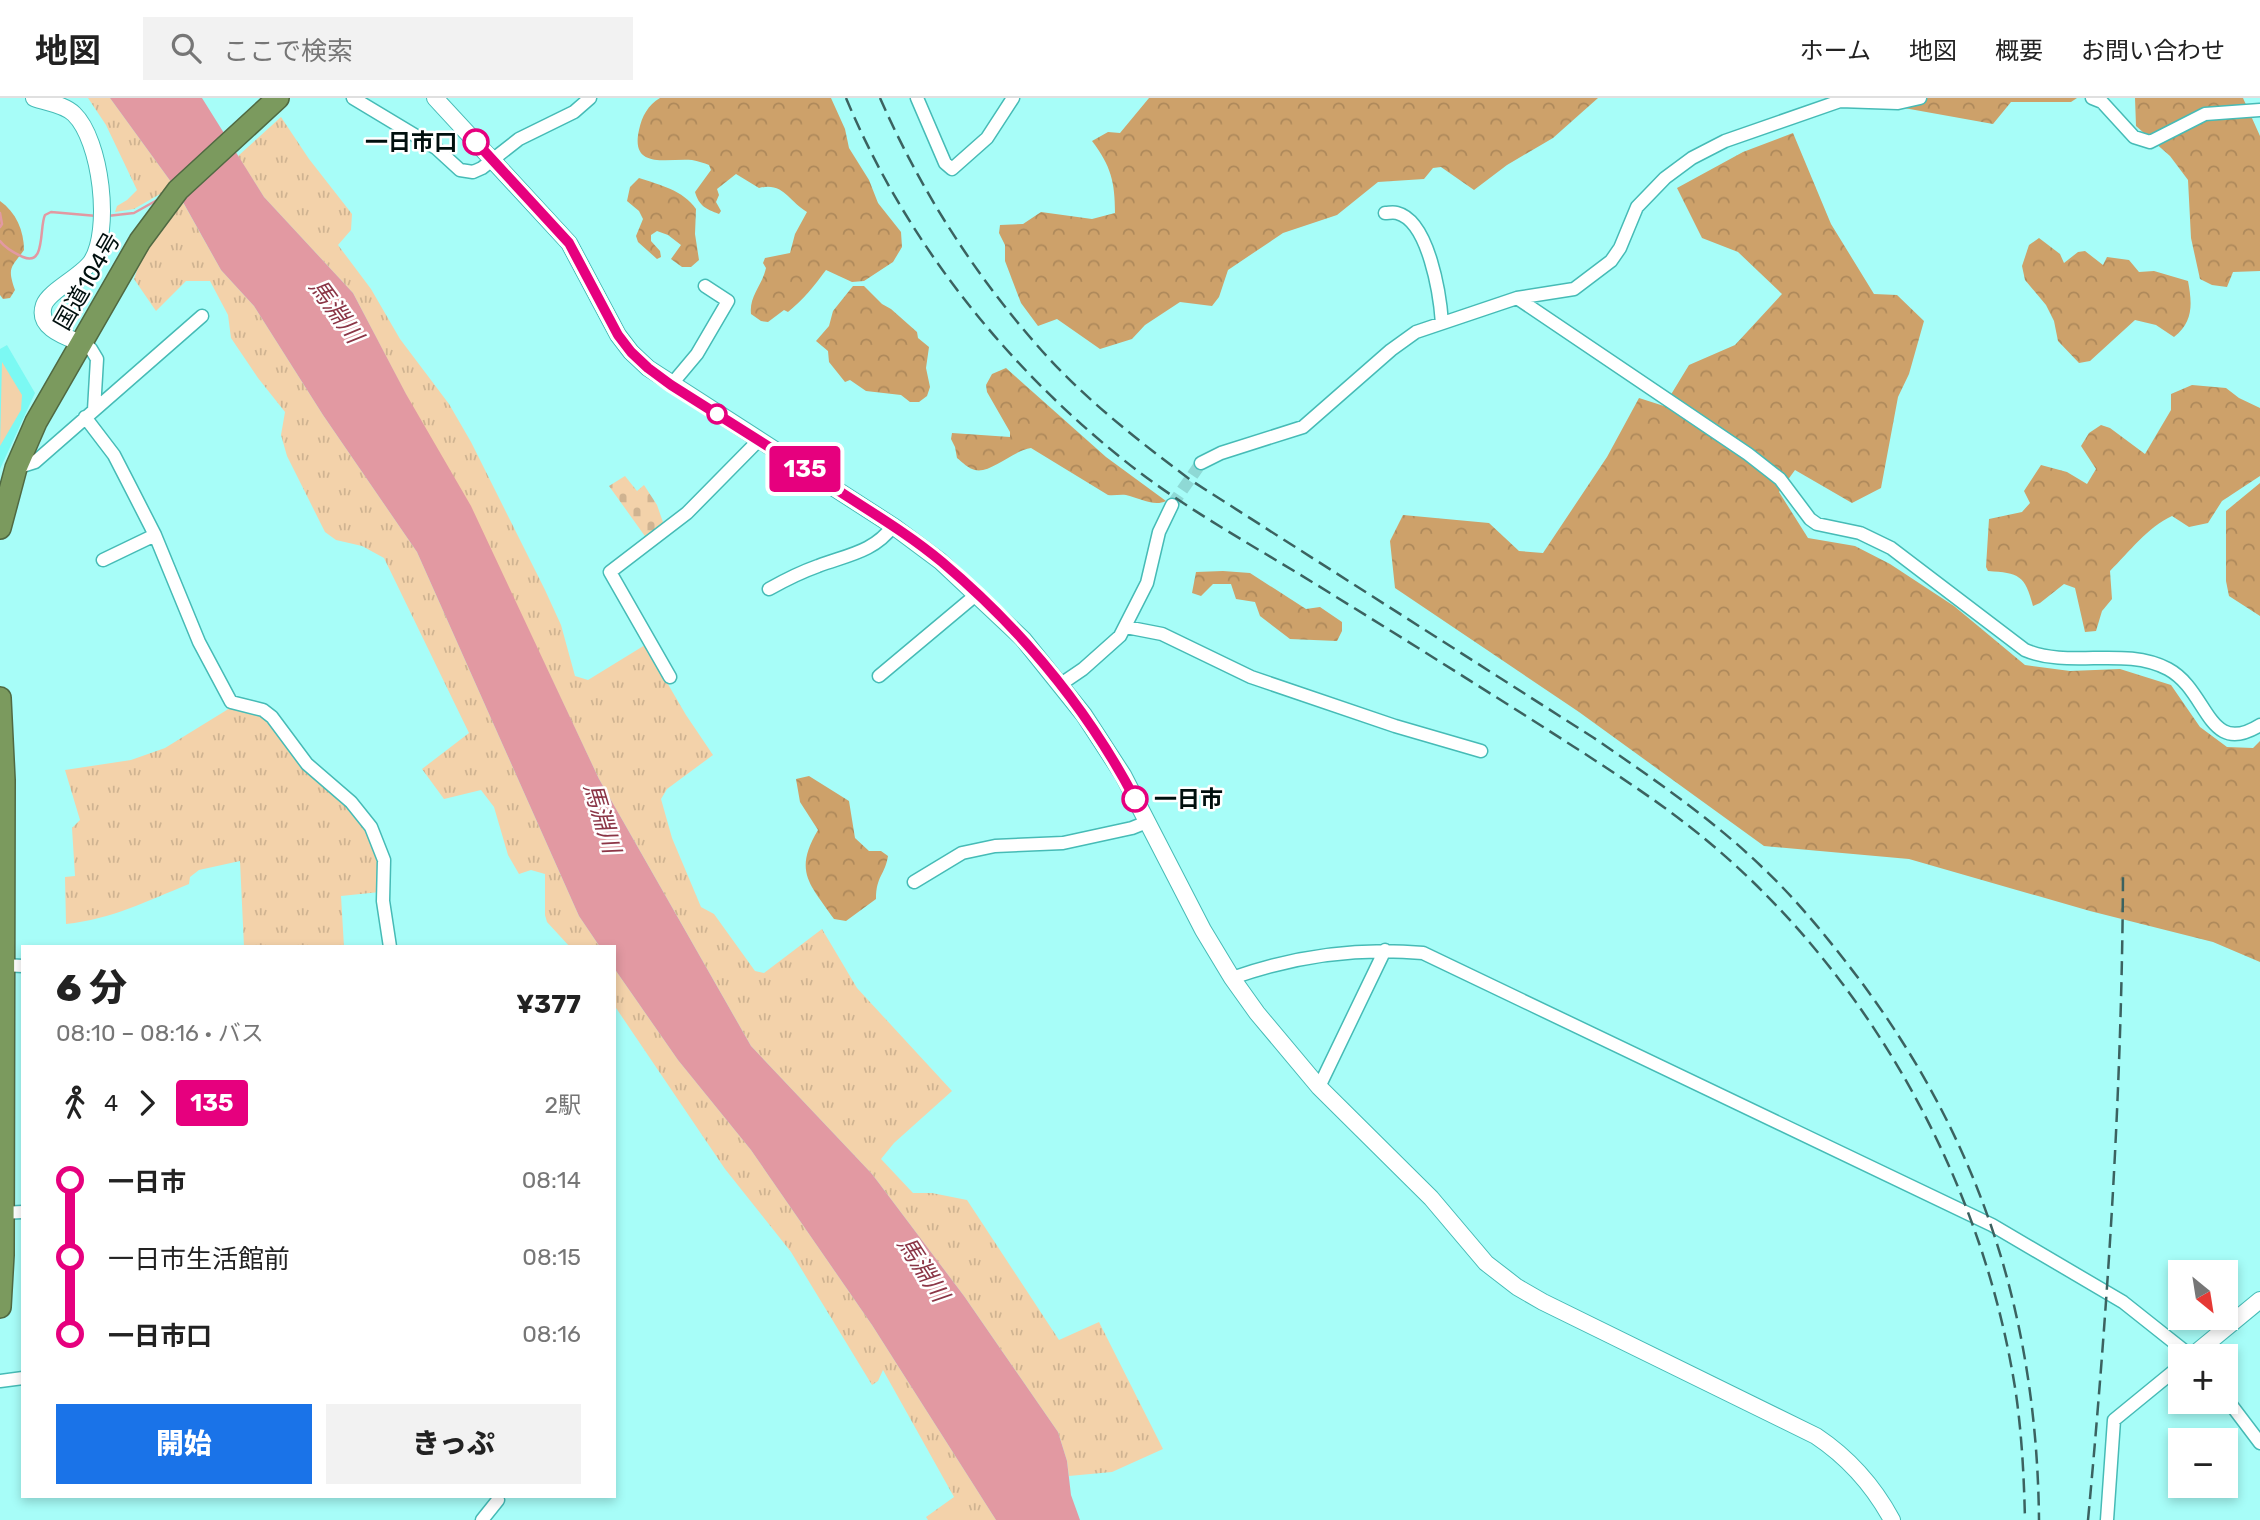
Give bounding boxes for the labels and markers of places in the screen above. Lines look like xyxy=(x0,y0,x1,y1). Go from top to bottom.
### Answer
place label: 一日市口 xyxy=(365,128,457,156)
marker: 一日市口 xyxy=(463,129,489,155)
unlabelled marker xyxy=(707,404,727,424)
place label: 一日市 xyxy=(1154,785,1223,813)
marker: 一日市 xyxy=(1122,786,1148,812)

